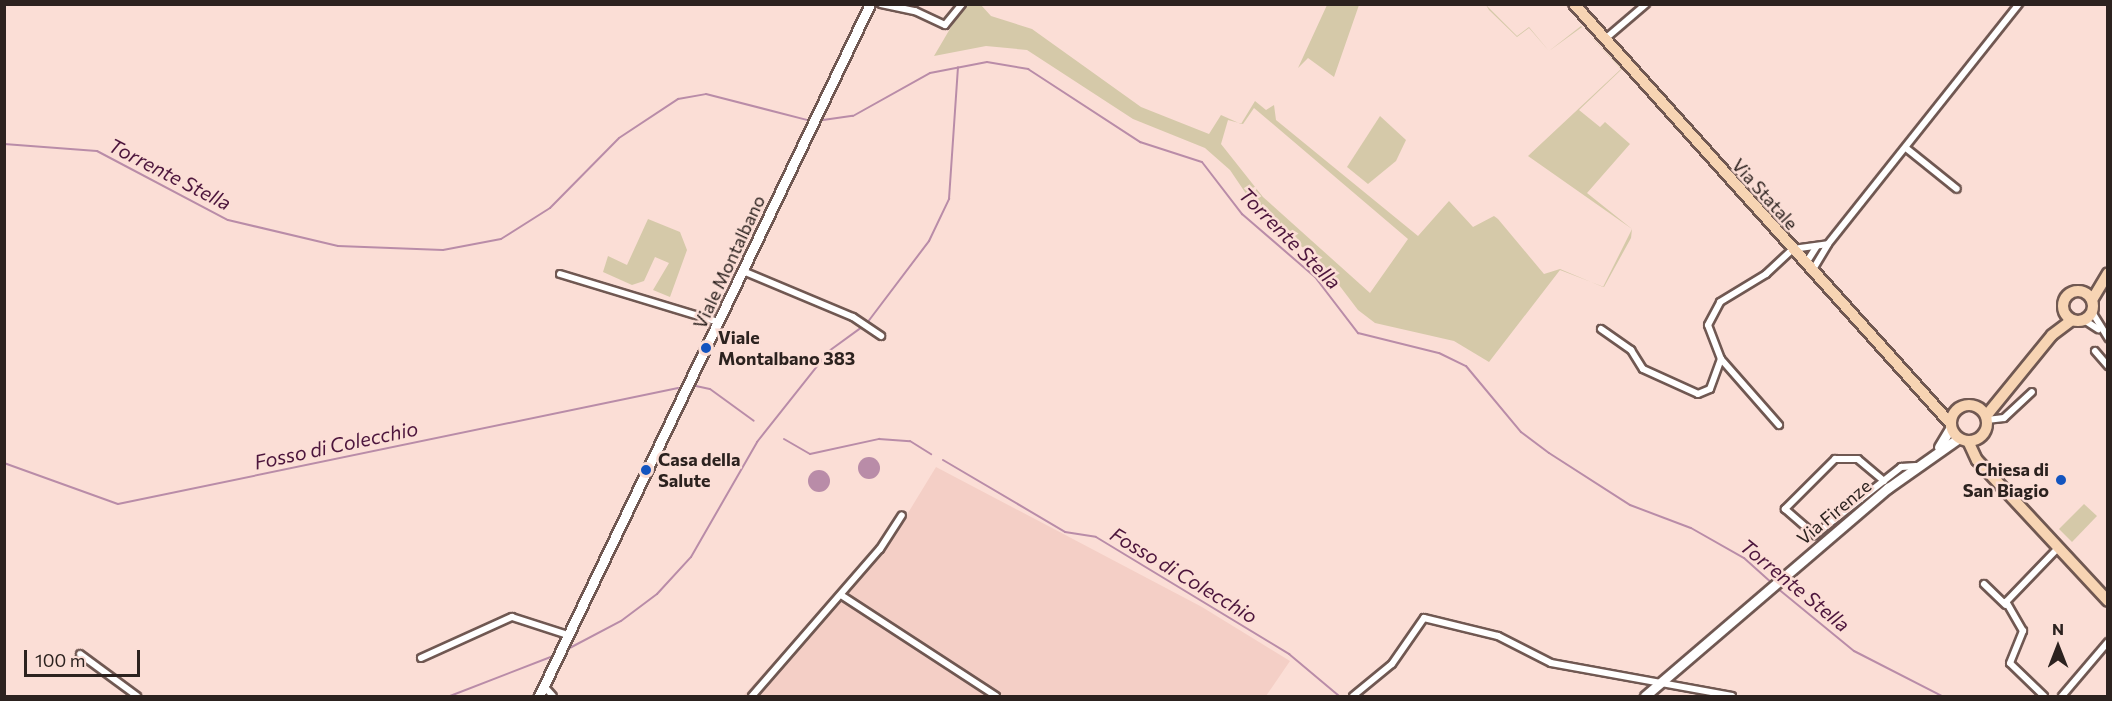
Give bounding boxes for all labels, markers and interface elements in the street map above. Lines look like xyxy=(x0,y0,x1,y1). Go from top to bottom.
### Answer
water label: Torrente Stella xyxy=(105,133,235,215)
street label: Via Statale xyxy=(1728,154,1802,234)
water label: Torrente Stella xyxy=(1234,182,1346,294)
street label: Viale Montalbano xyxy=(689,192,769,332)
place label: Viale Montalbano 383 xyxy=(718,327,855,370)
marker: Viale Montalbano 383 xyxy=(699,341,713,355)
water label: Fosso di Colecchio xyxy=(252,416,420,474)
place label: Casa della Salute xyxy=(658,449,740,492)
place label: Chiesa di San Biagio xyxy=(1963,459,2049,502)
marker: Casa della Salute xyxy=(639,463,653,477)
marker: Chiesa di San Biagio xyxy=(2054,473,2068,487)
street label: Via Firenze xyxy=(1793,475,1875,549)
water label: Fosso di Colecchio xyxy=(1106,522,1262,628)
water label: Torrente Stella xyxy=(1735,533,1855,637)
north arrow xyxy=(2028,617,2088,677)
text: N xyxy=(2052,619,2064,638)
scale bar xyxy=(27,638,142,676)
text: 100 m xyxy=(35,649,85,671)

